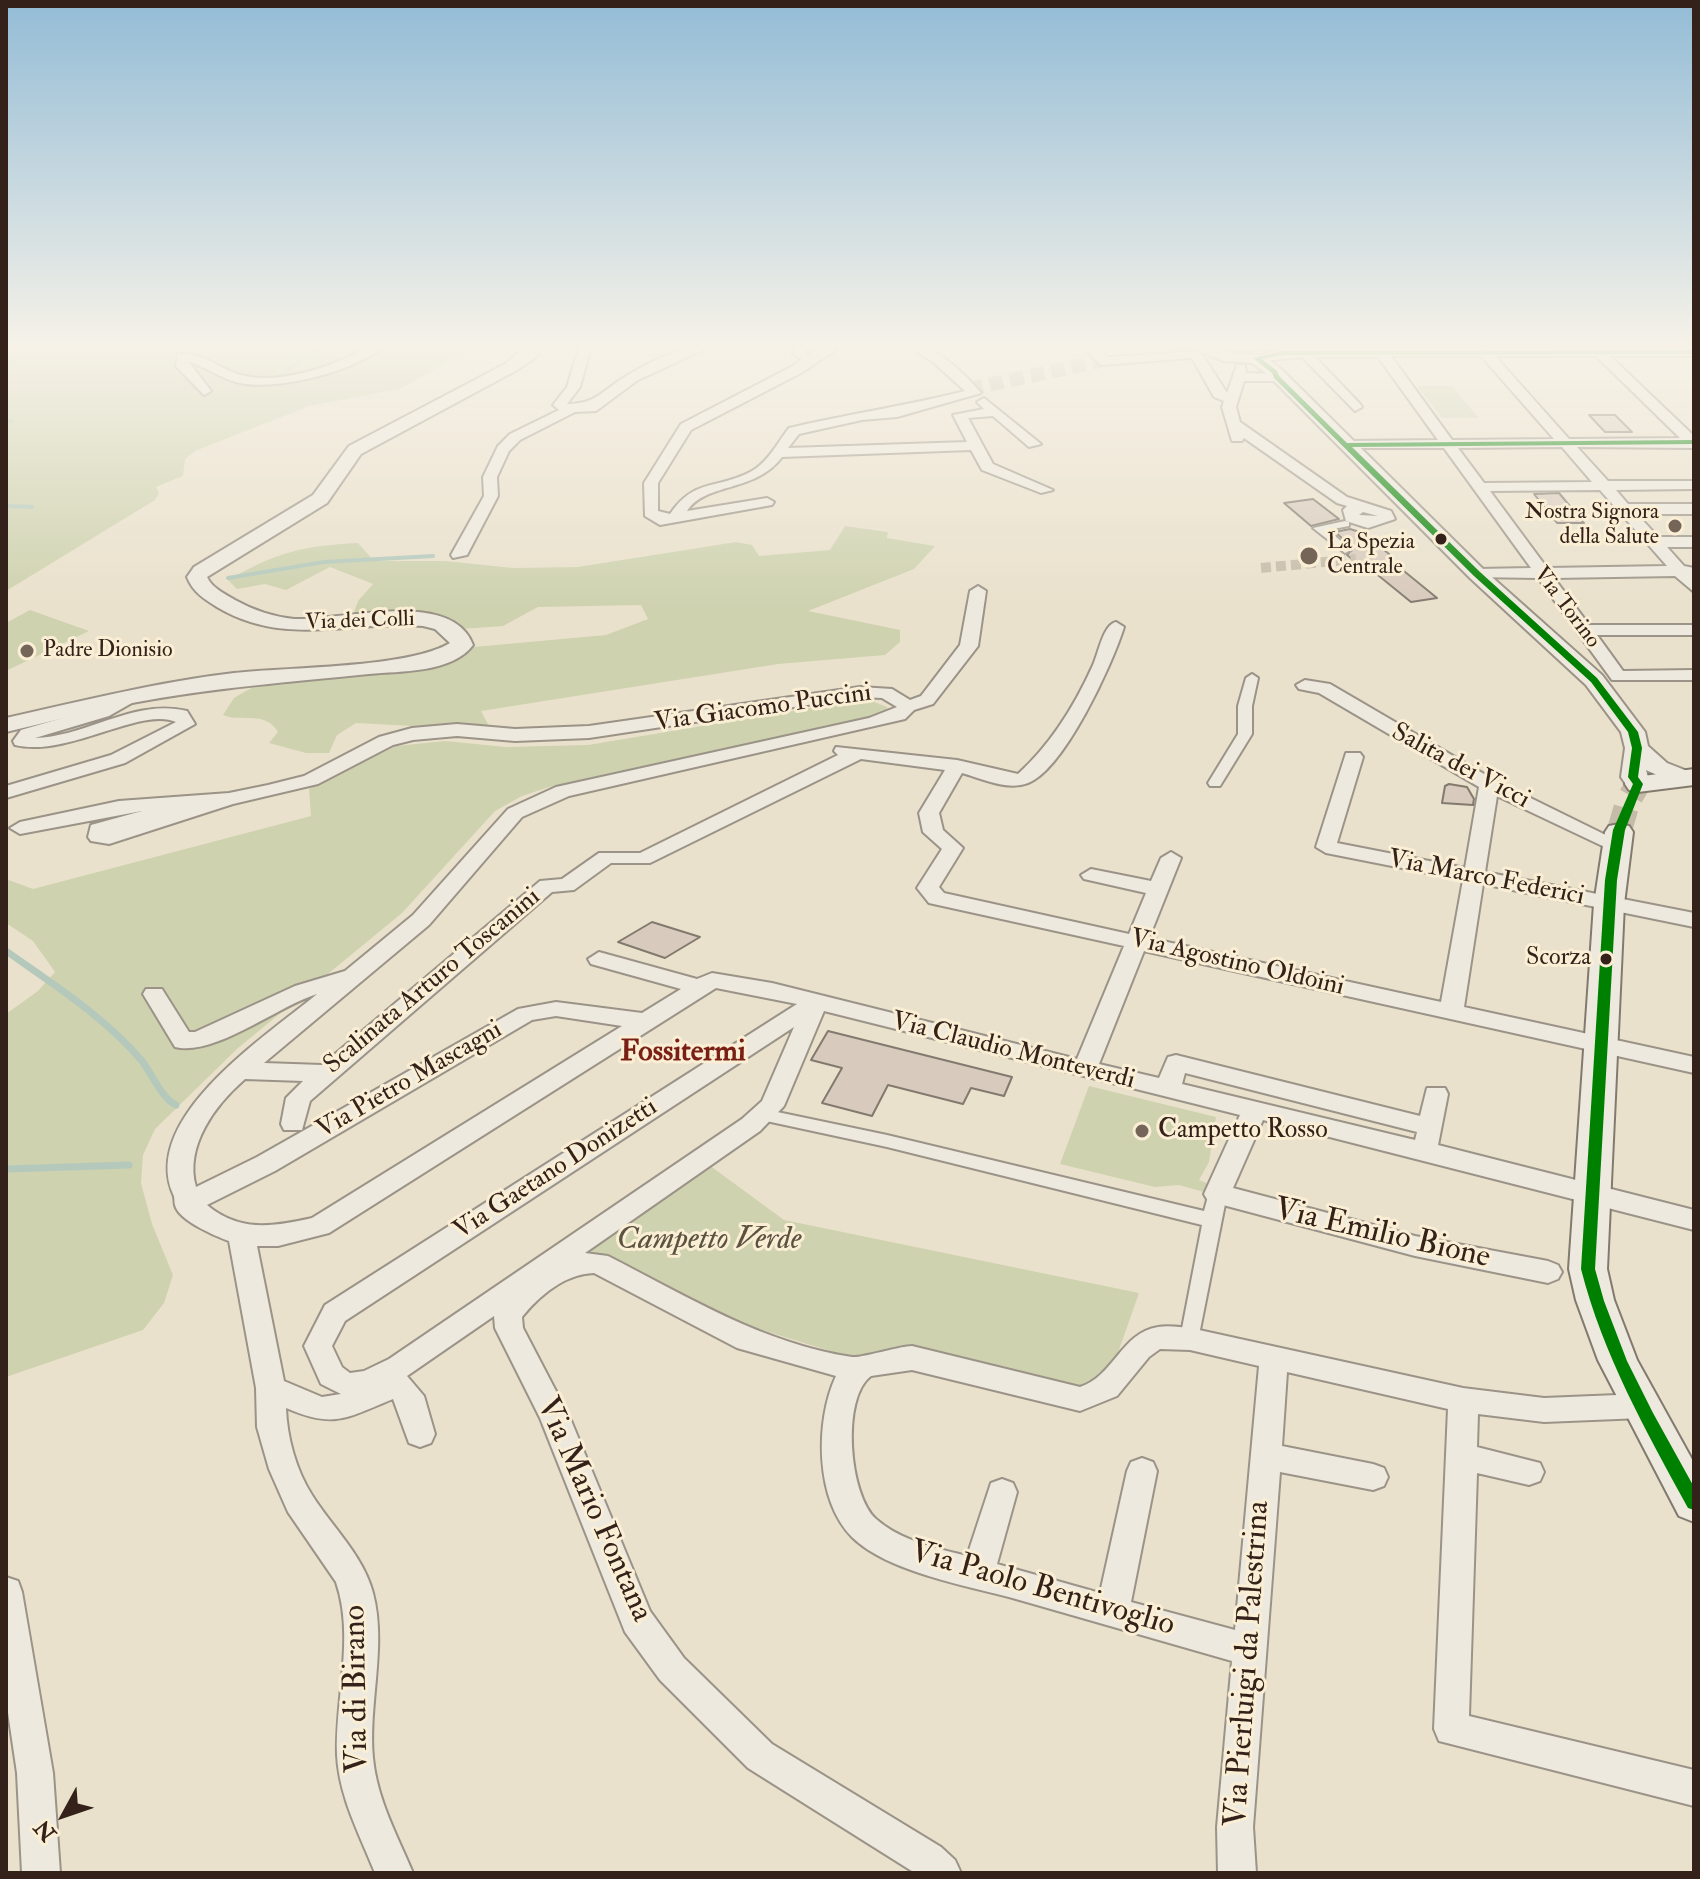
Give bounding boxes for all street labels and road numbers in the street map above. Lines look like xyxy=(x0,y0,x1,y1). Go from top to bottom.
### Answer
street label: Via Torino xyxy=(1527,562,1605,654)
street label: Via dei Colli xyxy=(305,607,415,637)
street label: Via Giacomo Puccini xyxy=(653,678,873,740)
street label: Salita dei Vicci xyxy=(1386,718,1534,816)
street label: Via Marco Federici xyxy=(1385,845,1587,913)
street label: Scalinata Arturo Toscanini xyxy=(318,882,548,1082)
street label: Via Agostino Oldoini xyxy=(1127,924,1347,1004)
street label: Via Claudio Monteverdi xyxy=(888,1007,1138,1097)
street label: Via Pietro Mascagni xyxy=(312,1015,508,1147)
street label: Via Gaetano Donizetti xyxy=(448,1093,664,1247)
street label: Via Emilio Bione xyxy=(1270,1191,1494,1279)
street label: Via Mario Fontana xyxy=(526,1392,660,1628)
street label: Via Pierluigi da Palestrina xyxy=(1218,1500,1280,1828)
street label: Via Paolo Bentivoglio xyxy=(905,1534,1179,1646)
street label: Via di Birano xyxy=(337,1605,379,1773)

